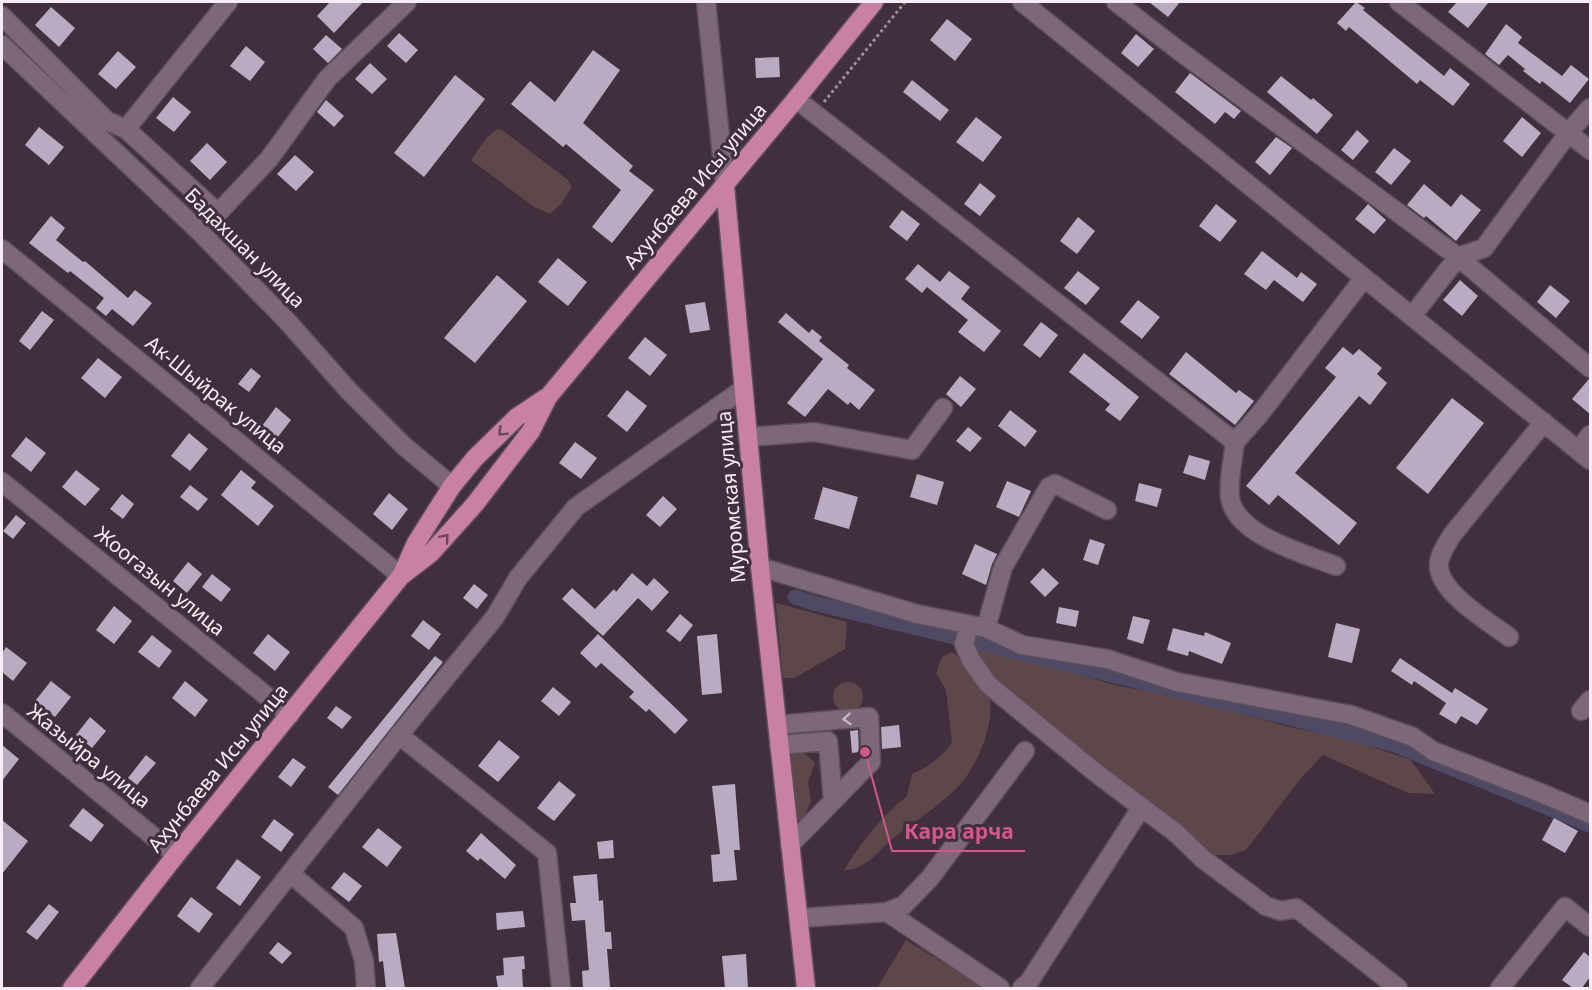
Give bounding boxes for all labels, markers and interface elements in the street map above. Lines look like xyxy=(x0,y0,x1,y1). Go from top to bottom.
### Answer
street label: Ахунбаева Исы улица xyxy=(617,97,772,274)
street label: Бадахшан улица xyxy=(179,182,311,314)
street label: Ак-Шыйрак улица xyxy=(140,329,292,460)
street label: Муромская улица xyxy=(710,410,751,584)
one-way arrow xyxy=(498,425,508,436)
street label: Жоогазын улица xyxy=(89,520,231,642)
one-way arrow xyxy=(438,534,449,545)
street label: Ахунбаева Исы улица xyxy=(141,678,294,857)
street label: Жазыйра улица xyxy=(22,697,157,814)
one-way arrow xyxy=(843,712,852,725)
callout: Кара арча xyxy=(892,812,1025,851)
text: Кара арча xyxy=(904,817,1014,845)

